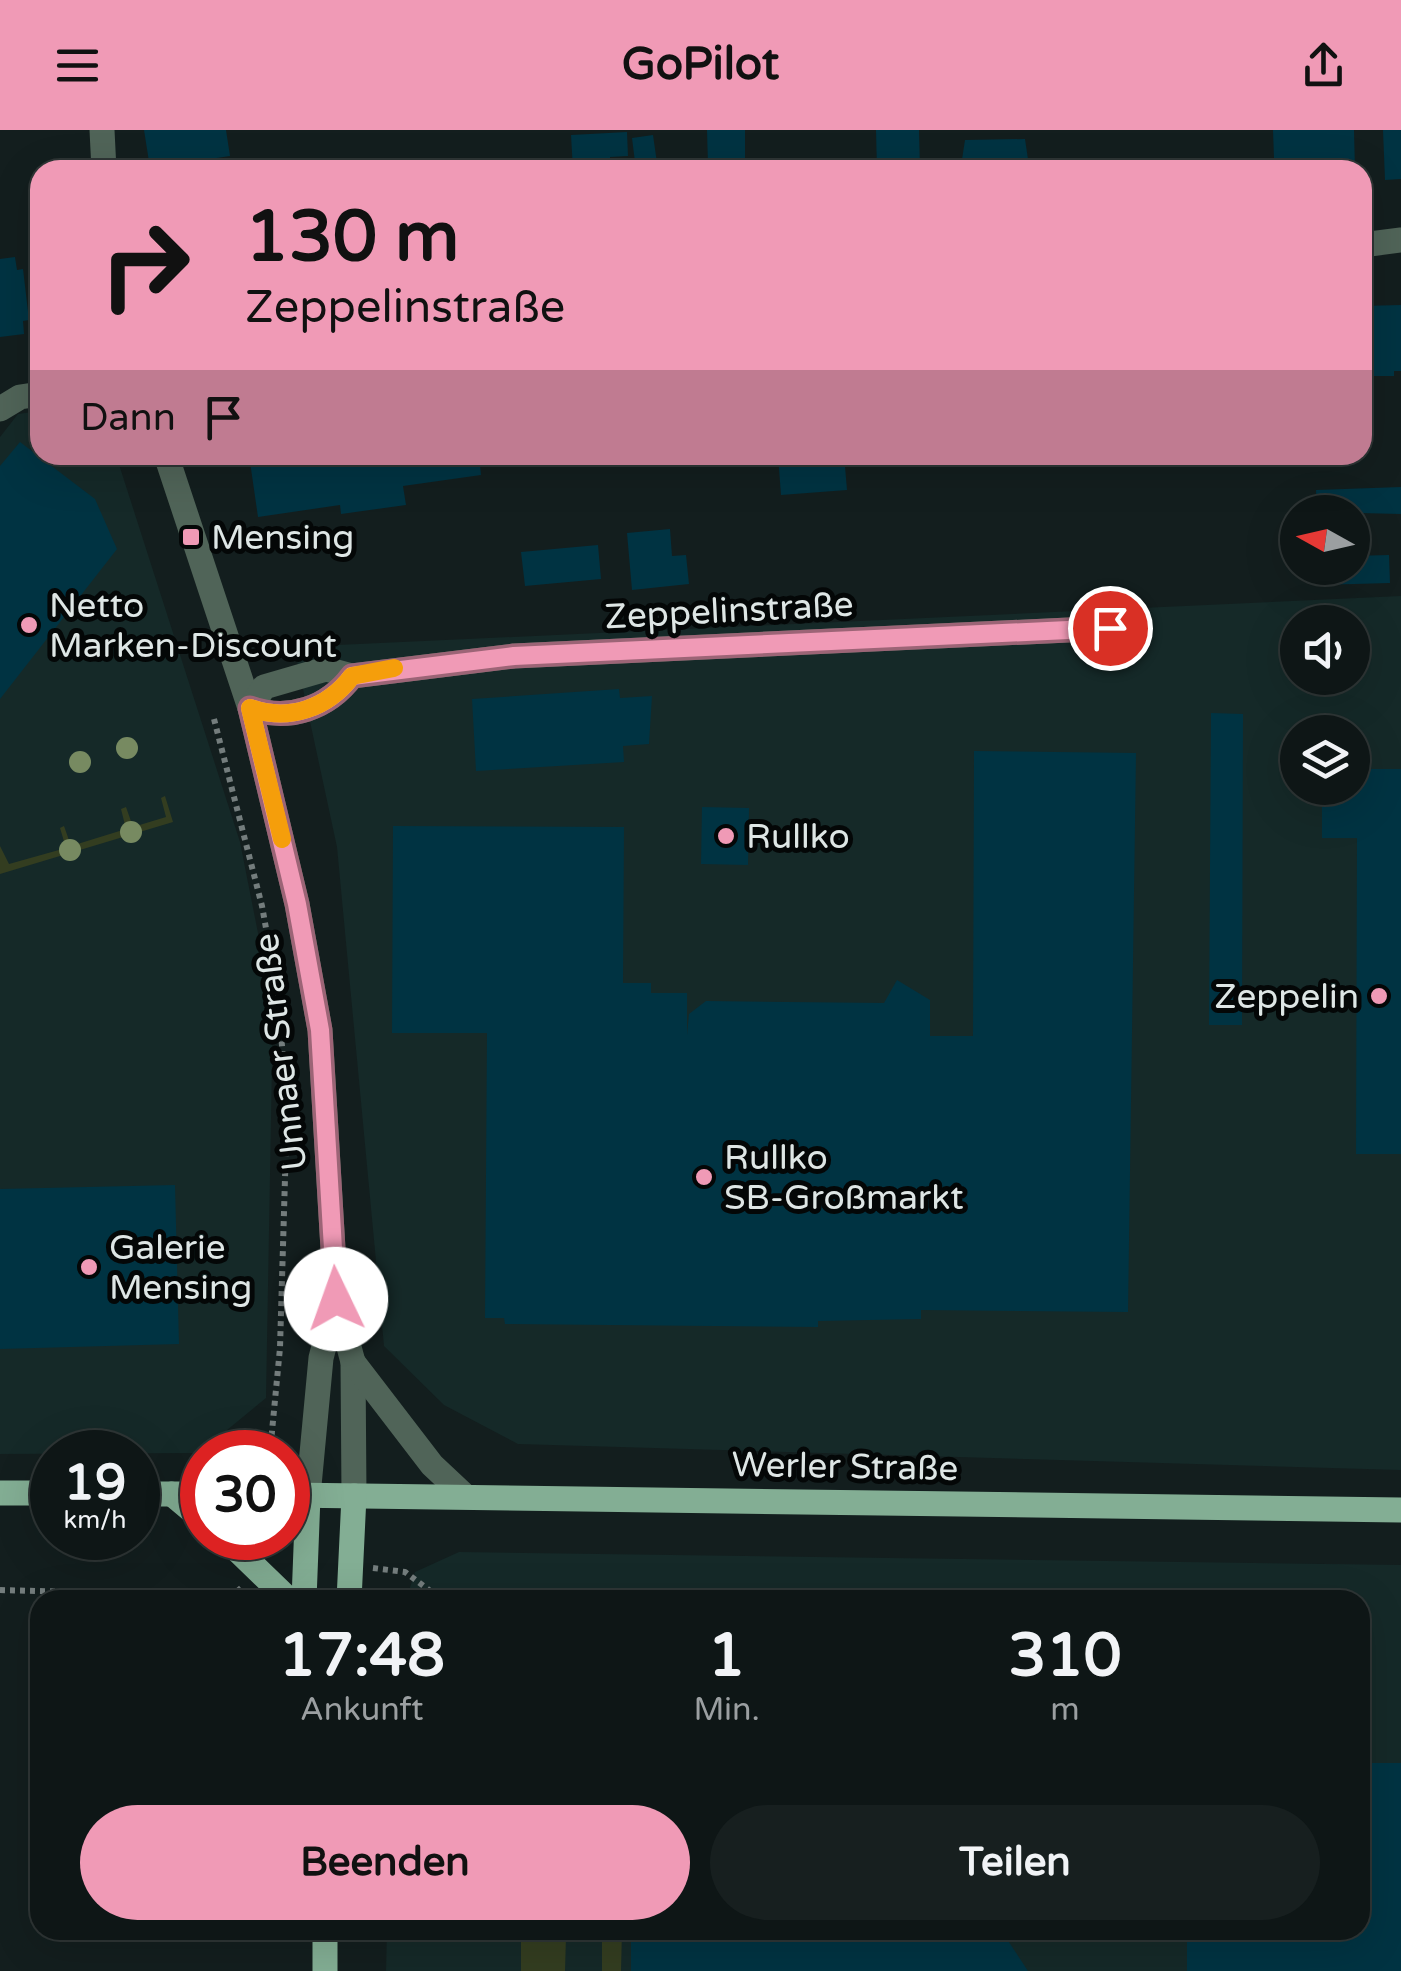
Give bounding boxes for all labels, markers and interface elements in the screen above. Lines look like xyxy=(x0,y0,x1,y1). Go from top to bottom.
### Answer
icon: menu xyxy=(50,38,105,93)
text: GoPilot xyxy=(622,38,779,92)
icon: share xyxy=(1296,38,1351,93)
text: 130 m xyxy=(245,196,459,280)
icon: right xyxy=(80,200,210,330)
text: Zeppelinstraße xyxy=(245,281,565,335)
icon: arrive xyxy=(196,390,251,445)
text: Dann xyxy=(80,395,176,441)
north arrow xyxy=(1280,495,1370,585)
map controls xyxy=(1280,495,1370,805)
place label: Mensing xyxy=(211,517,354,559)
marker: Mensing xyxy=(180,526,202,548)
street label: Zeppelinstraße xyxy=(604,584,855,638)
place label: Netto Marken-Discount xyxy=(49,585,337,667)
pin xyxy=(1068,586,1153,671)
icon: arrive xyxy=(1083,601,1138,656)
button: sound xyxy=(1280,605,1370,695)
marker: Netto Marken-Discount xyxy=(18,614,40,636)
button: layers xyxy=(1280,715,1370,805)
place label: Rullko xyxy=(746,816,850,858)
marker: Rullko xyxy=(715,825,737,847)
street label: Unnaer Straße xyxy=(246,931,316,1173)
place label: Zeppelin xyxy=(1214,976,1359,1018)
marker: Zeppelin xyxy=(1368,985,1390,1007)
place label: Rullko SB-Großmarkt xyxy=(724,1137,964,1219)
marker: Rullko SB-Großmarkt xyxy=(693,1166,715,1188)
place label: Galerie Mensing xyxy=(109,1227,252,1309)
position arrow xyxy=(284,1247,388,1351)
marker: Galerie Mensing xyxy=(78,1256,100,1278)
speed limit sign: 30 xyxy=(180,1430,310,1560)
street label: Werler Straße xyxy=(731,1444,959,1490)
text: 19 xyxy=(64,1453,126,1513)
text: km/h xyxy=(64,1505,126,1535)
text: 17:48 xyxy=(279,1620,445,1692)
text: 1 xyxy=(708,1620,745,1692)
text: 310 xyxy=(1008,1620,1121,1692)
text: Ankunft xyxy=(300,1691,423,1729)
text: Min. xyxy=(693,1691,760,1729)
text: m xyxy=(1050,1691,1080,1729)
button: Beenden xyxy=(80,1805,690,1920)
button: Teilen xyxy=(710,1805,1320,1920)

